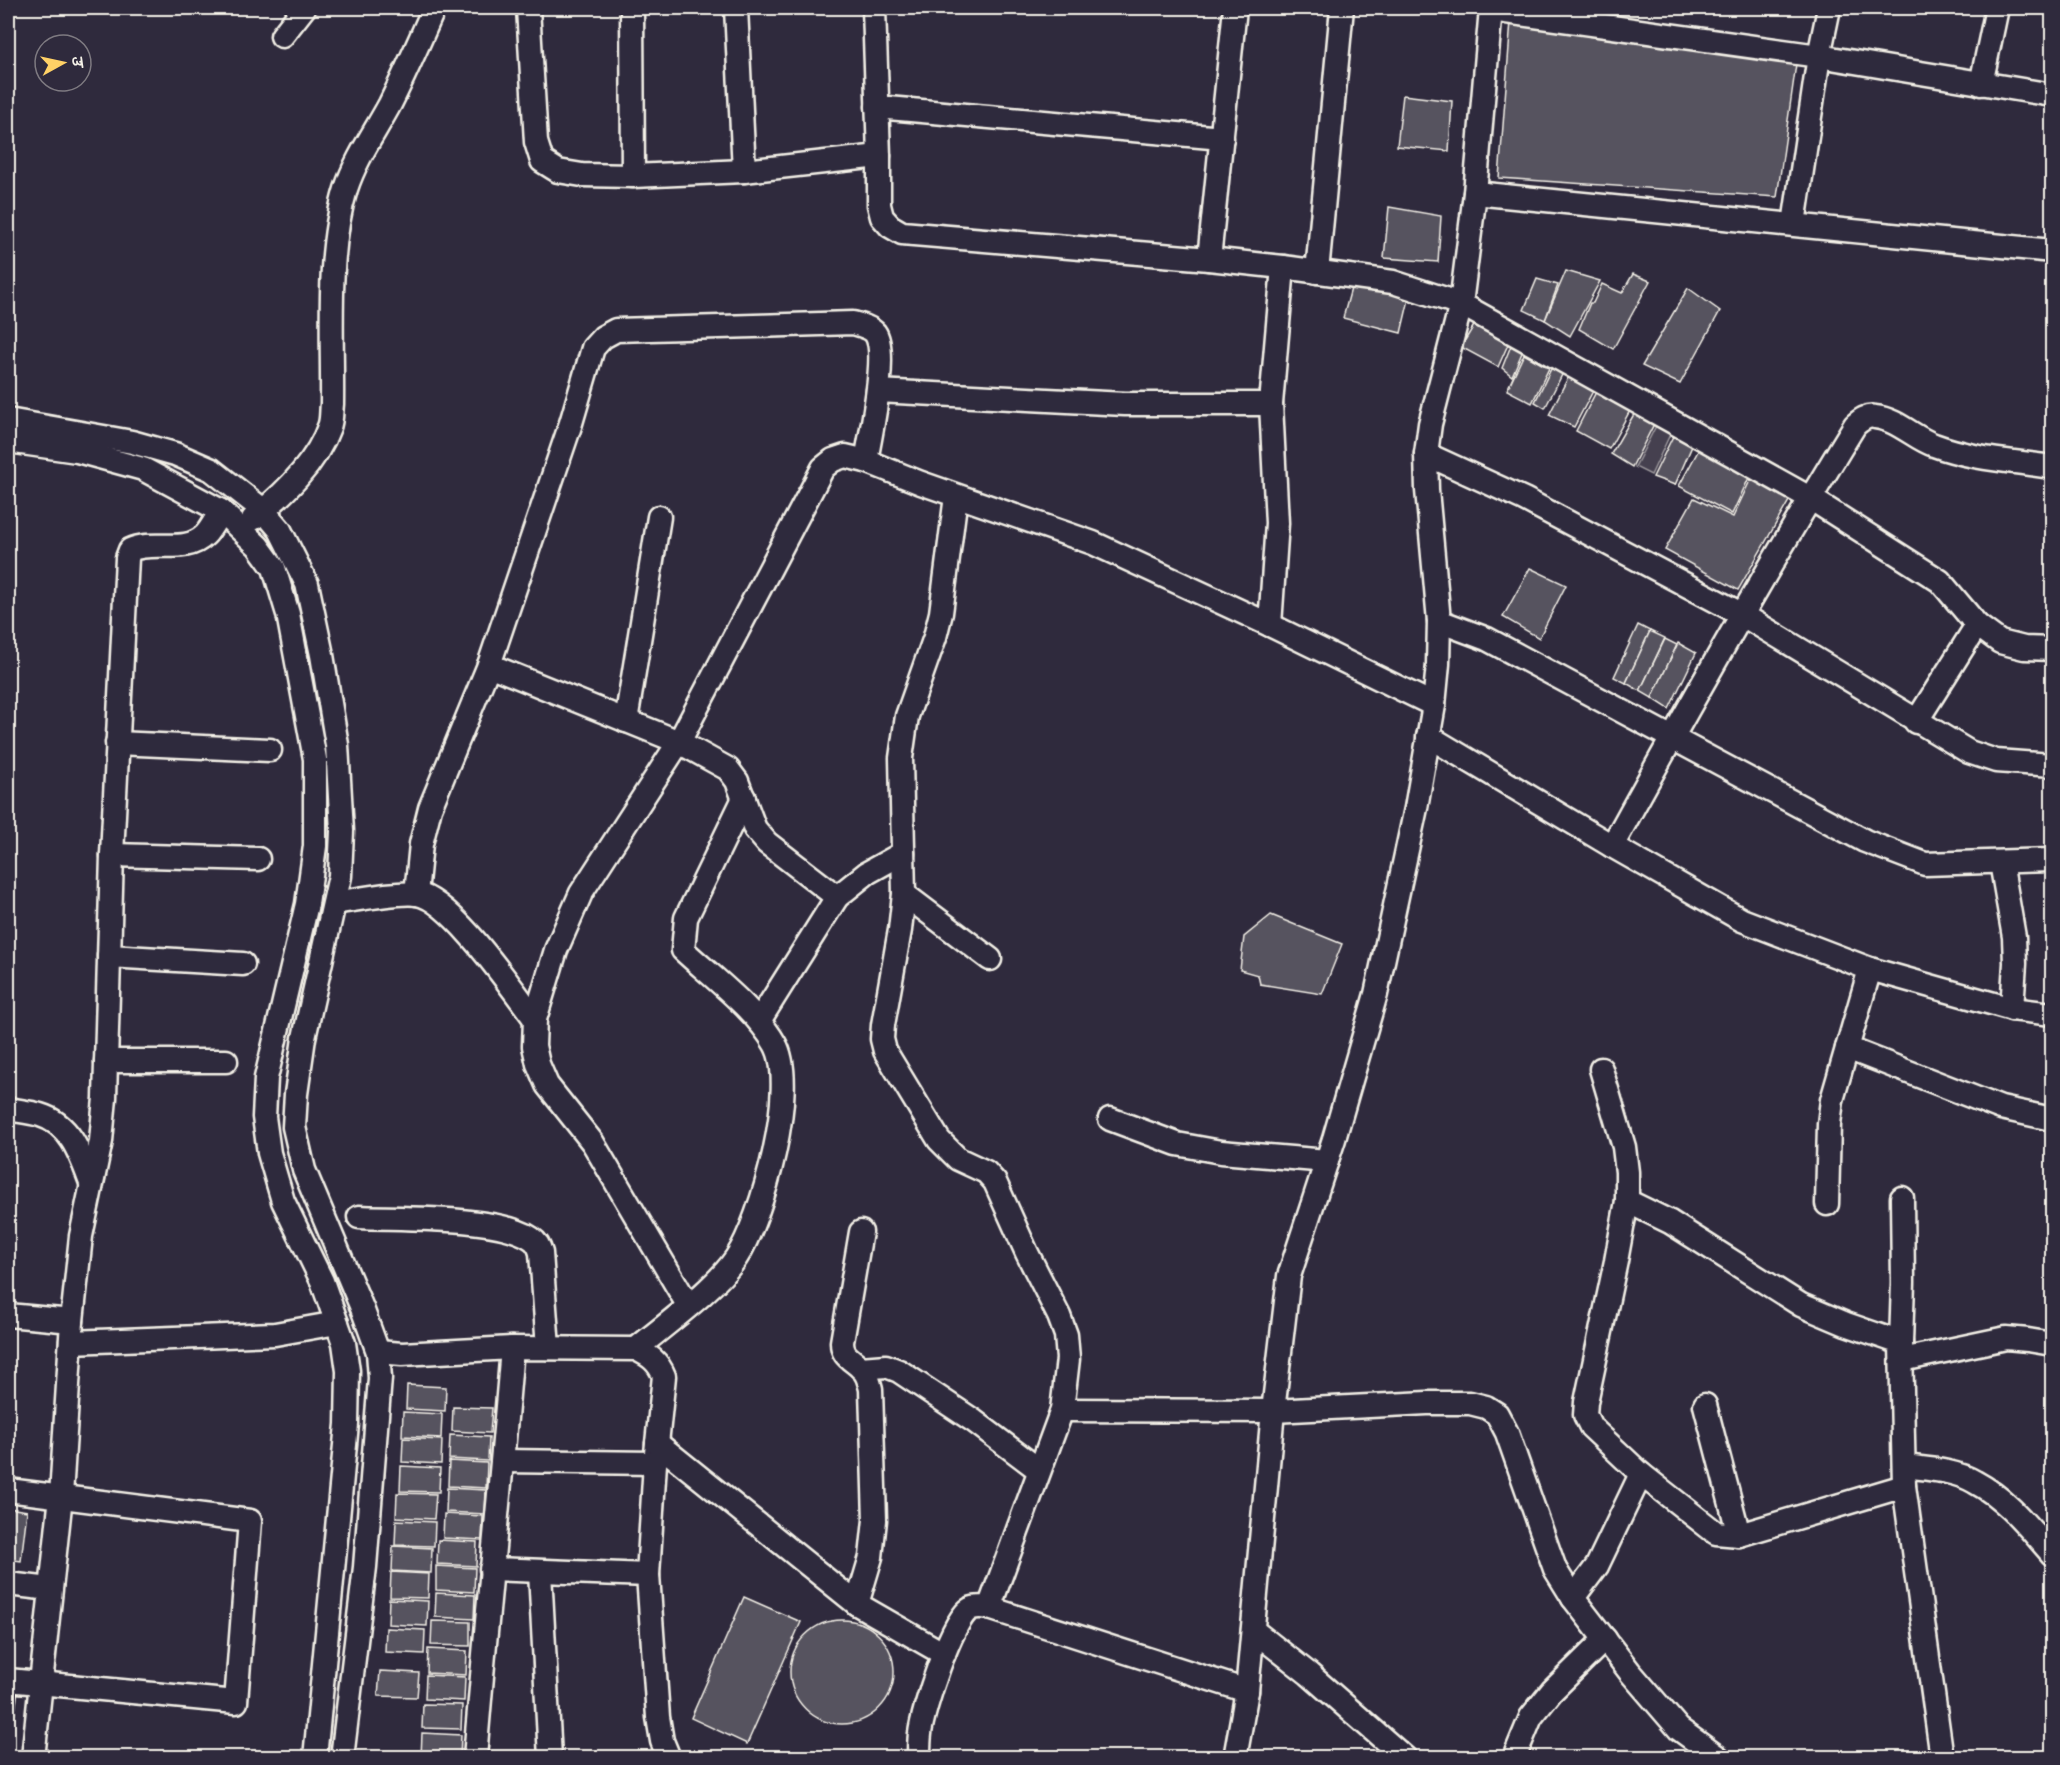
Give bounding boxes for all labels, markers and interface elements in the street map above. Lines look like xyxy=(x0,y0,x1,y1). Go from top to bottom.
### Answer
north arrow xyxy=(33,33,93,93)
text: उ xyxy=(63,54,90,71)

